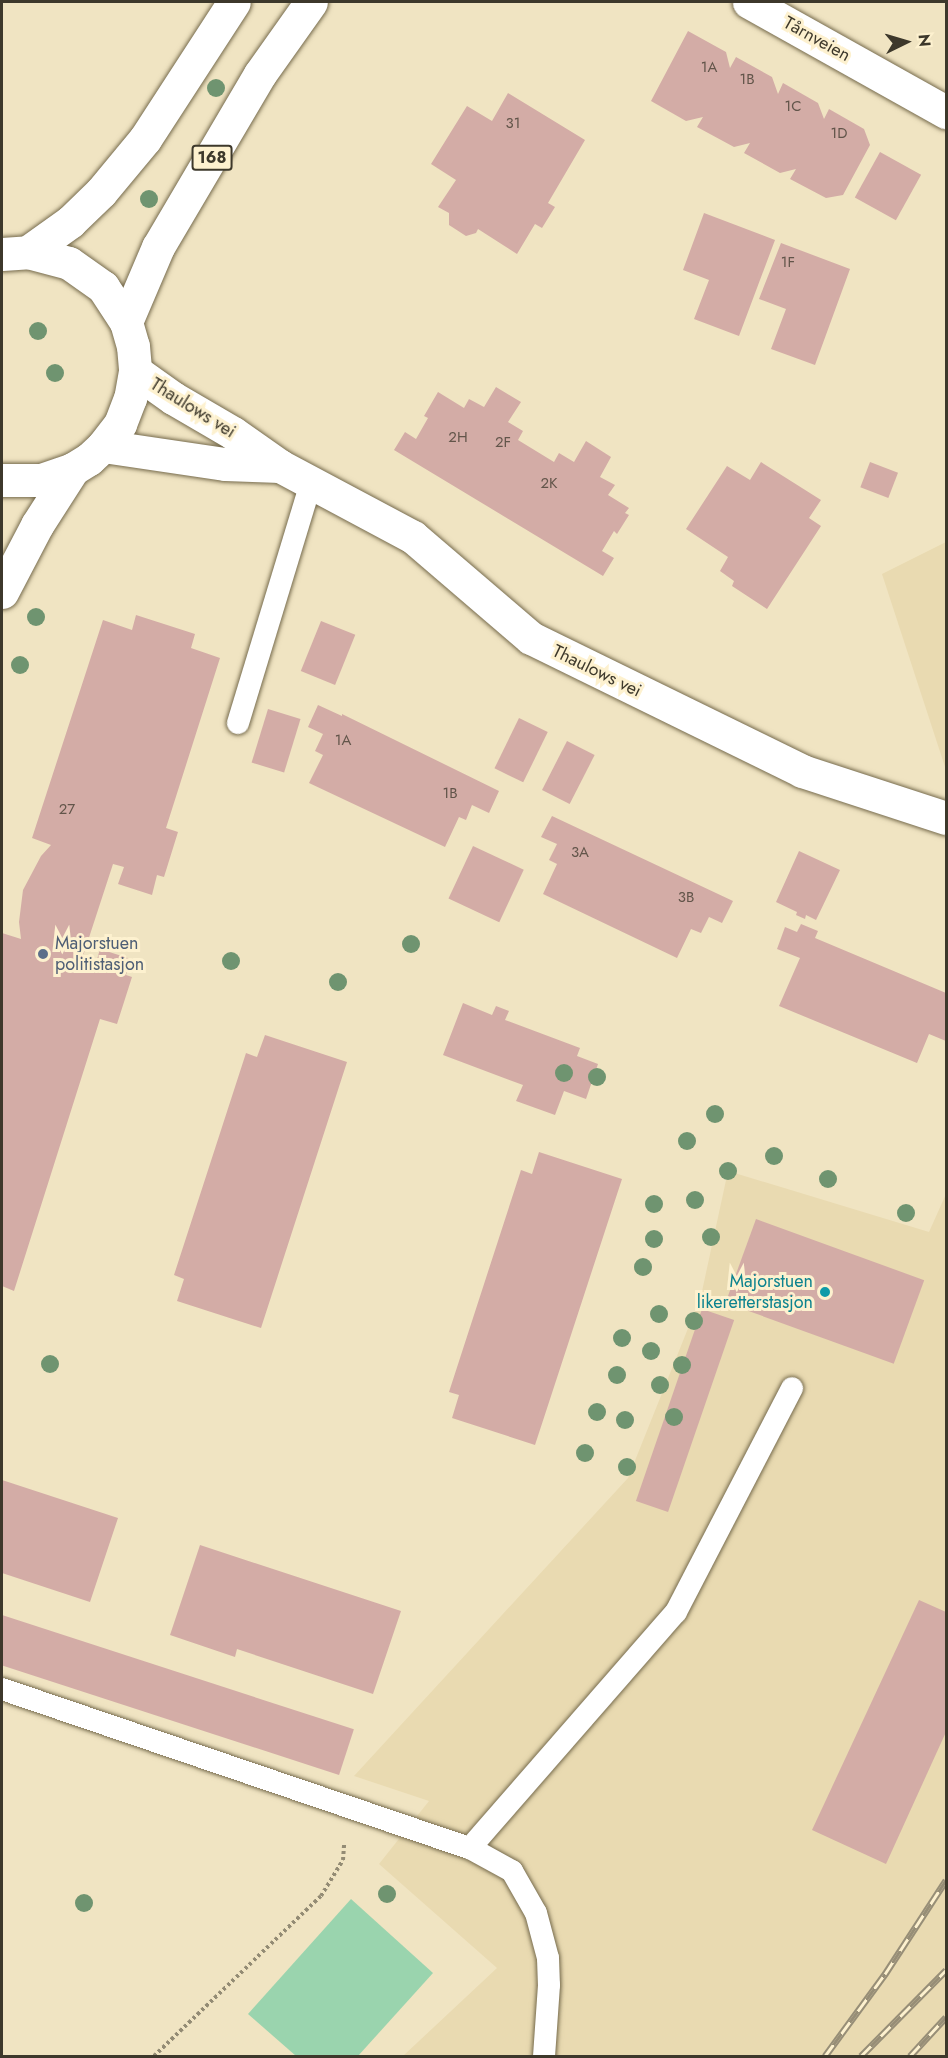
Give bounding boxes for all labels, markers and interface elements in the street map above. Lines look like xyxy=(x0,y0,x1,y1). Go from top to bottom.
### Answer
street label: Tårnveien xyxy=(780,12,854,66)
north arrow xyxy=(876,12,936,72)
text: N xyxy=(912,33,936,48)
house number: 1A xyxy=(701,59,717,77)
house number: 1B xyxy=(739,71,755,89)
house number: 1C xyxy=(784,98,802,116)
house number: 31 xyxy=(506,115,520,133)
house number: 1D xyxy=(831,125,847,143)
road number: 168 xyxy=(191,145,233,171)
house number: 1F xyxy=(781,254,795,272)
street label: Thaulows vei xyxy=(147,373,239,443)
house number: 2H xyxy=(448,429,468,447)
house number: 2F xyxy=(495,434,511,452)
house number: 2K xyxy=(540,475,558,493)
street label: Thaulows vei xyxy=(549,640,645,702)
house number: 1A xyxy=(335,732,351,750)
house number: 1B xyxy=(442,785,458,803)
house number: 27 xyxy=(59,801,75,819)
house number: 3A xyxy=(571,844,589,862)
house number: 3B xyxy=(678,889,694,907)
place label: Majorstuen politistasjon xyxy=(55,933,144,976)
marker: Majorstuen politistasjon xyxy=(36,947,50,961)
place label: Majorstuen likeretterstasjon xyxy=(697,1271,813,1314)
marker: Majorstuen likeretterstasjon xyxy=(818,1285,832,1299)

